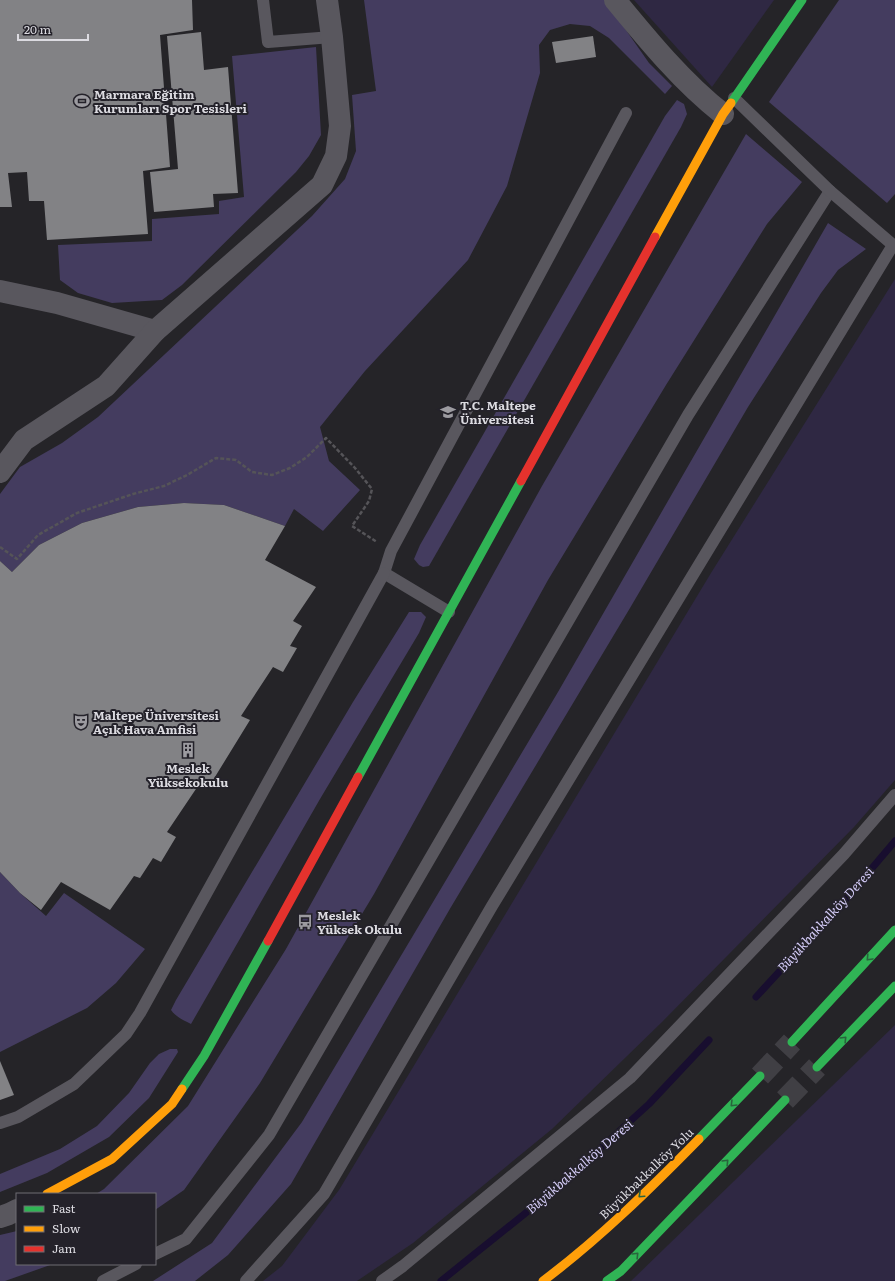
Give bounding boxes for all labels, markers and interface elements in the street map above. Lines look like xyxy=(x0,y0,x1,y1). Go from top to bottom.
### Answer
scale bar xyxy=(18,16,88,42)
text: 20 m xyxy=(24,20,51,38)
place label: Marmara Eğitim Kurumları Spor Tesisleri xyxy=(94,85,247,117)
sports icon: Marmara Eğitim Kurumları Spor Tesisleri xyxy=(73,92,91,110)
place label: T.C. Maltepe Üniversitesi xyxy=(460,396,536,428)
school or university icon: T.C. Maltepe Üniversitesi xyxy=(439,403,457,421)
place label: Maltepe Üniversitesi Açık Hava Amfisi xyxy=(93,706,220,738)
theatre icon: Maltepe Üniversitesi Açık Hava Amfisi xyxy=(72,713,90,731)
building icon: Meslek Yüksekokulu xyxy=(179,741,197,759)
place label: Meslek Yüksekokulu xyxy=(148,759,228,791)
water label: Büyükbakkalköy Deresi xyxy=(772,862,878,976)
place label: Meslek Yüksek Okulu xyxy=(317,906,402,938)
bus stop icon: Meslek Yüksek Okulu xyxy=(296,913,314,931)
one-way arrow xyxy=(866,953,873,961)
one-way arrow xyxy=(839,1036,847,1044)
one-way arrow xyxy=(730,1099,738,1107)
water label: Büyükbakkalköy Deresi xyxy=(521,1114,637,1218)
street label: Büyükbakkalköy Yolu xyxy=(595,1123,697,1223)
one-way arrow xyxy=(721,1159,728,1166)
one-way arrow xyxy=(638,1191,646,1198)
legend xyxy=(16,1193,156,1265)
text: Fast xyxy=(52,1199,76,1217)
text: Slow xyxy=(52,1219,81,1237)
text: Jam xyxy=(52,1239,77,1257)
one-way arrow xyxy=(631,1252,638,1260)

